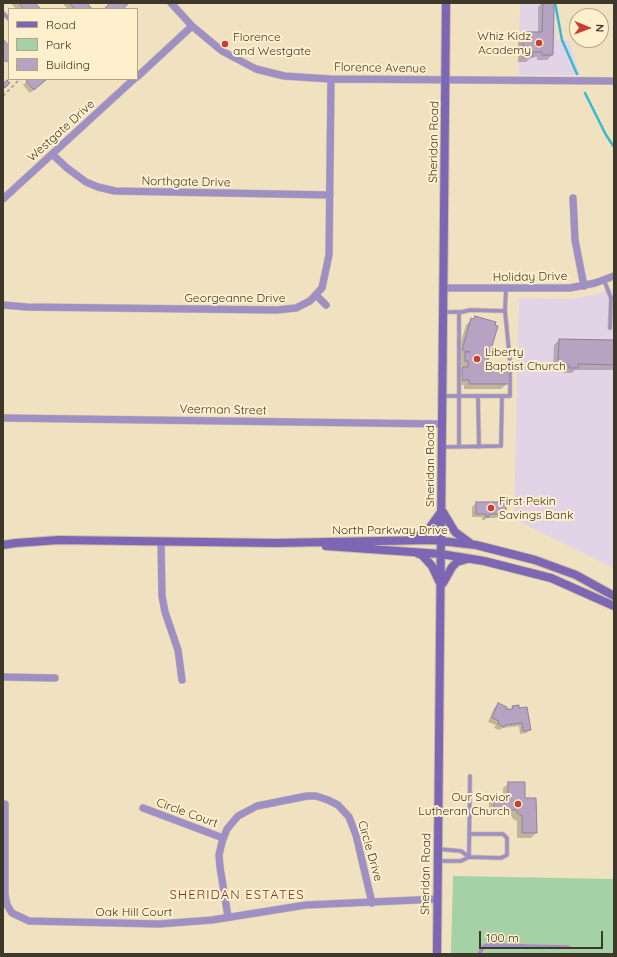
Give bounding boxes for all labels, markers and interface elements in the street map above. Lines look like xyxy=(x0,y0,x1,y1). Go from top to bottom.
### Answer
legend xyxy=(8,8,138,80)
north arrow xyxy=(569,8,609,48)
text: Road xyxy=(46,17,76,32)
text: N xyxy=(593,24,607,32)
place label: Whiz Kidz Academy xyxy=(477,29,531,57)
place label: Florence and Westgate xyxy=(233,30,311,58)
text: Park xyxy=(46,37,71,52)
marker: Whiz Kidz Academy xyxy=(534,38,544,48)
marker: Florence and Westgate xyxy=(220,39,230,49)
text: Building xyxy=(46,57,90,72)
street label: Florence Avenue xyxy=(334,60,426,76)
street label: Westgate Drive xyxy=(24,97,98,165)
street label: Sheridan Road xyxy=(426,101,442,183)
street label: Northgate Drive xyxy=(141,174,231,190)
street label: Holiday Drive xyxy=(493,269,567,285)
street label: Georgeanne Drive xyxy=(185,291,285,305)
place label: Liberty Baptist Church xyxy=(485,345,566,373)
marker: Liberty Baptist Church xyxy=(472,354,482,364)
street label: Veerman Street xyxy=(179,402,267,418)
street label: Sheridan Road xyxy=(423,425,437,507)
place label: First Pekin Savings Bank xyxy=(499,494,573,522)
marker: First Pekin Savings Bank xyxy=(486,503,496,513)
street label: North Parkway Drive xyxy=(332,523,448,537)
place label: Our Savior Lutheran Church xyxy=(418,790,510,818)
street label: Circle Court xyxy=(154,795,220,831)
marker: Our Savior Lutheran Church xyxy=(513,799,523,809)
street label: Circle Drive xyxy=(354,819,386,883)
street label: Sheridan Road xyxy=(418,833,434,915)
district label: SHERIDAN ESTATES xyxy=(170,887,304,903)
street label: Oak Hill Court xyxy=(96,905,172,919)
scale bar xyxy=(481,923,605,949)
text: 100 m xyxy=(486,930,519,945)

